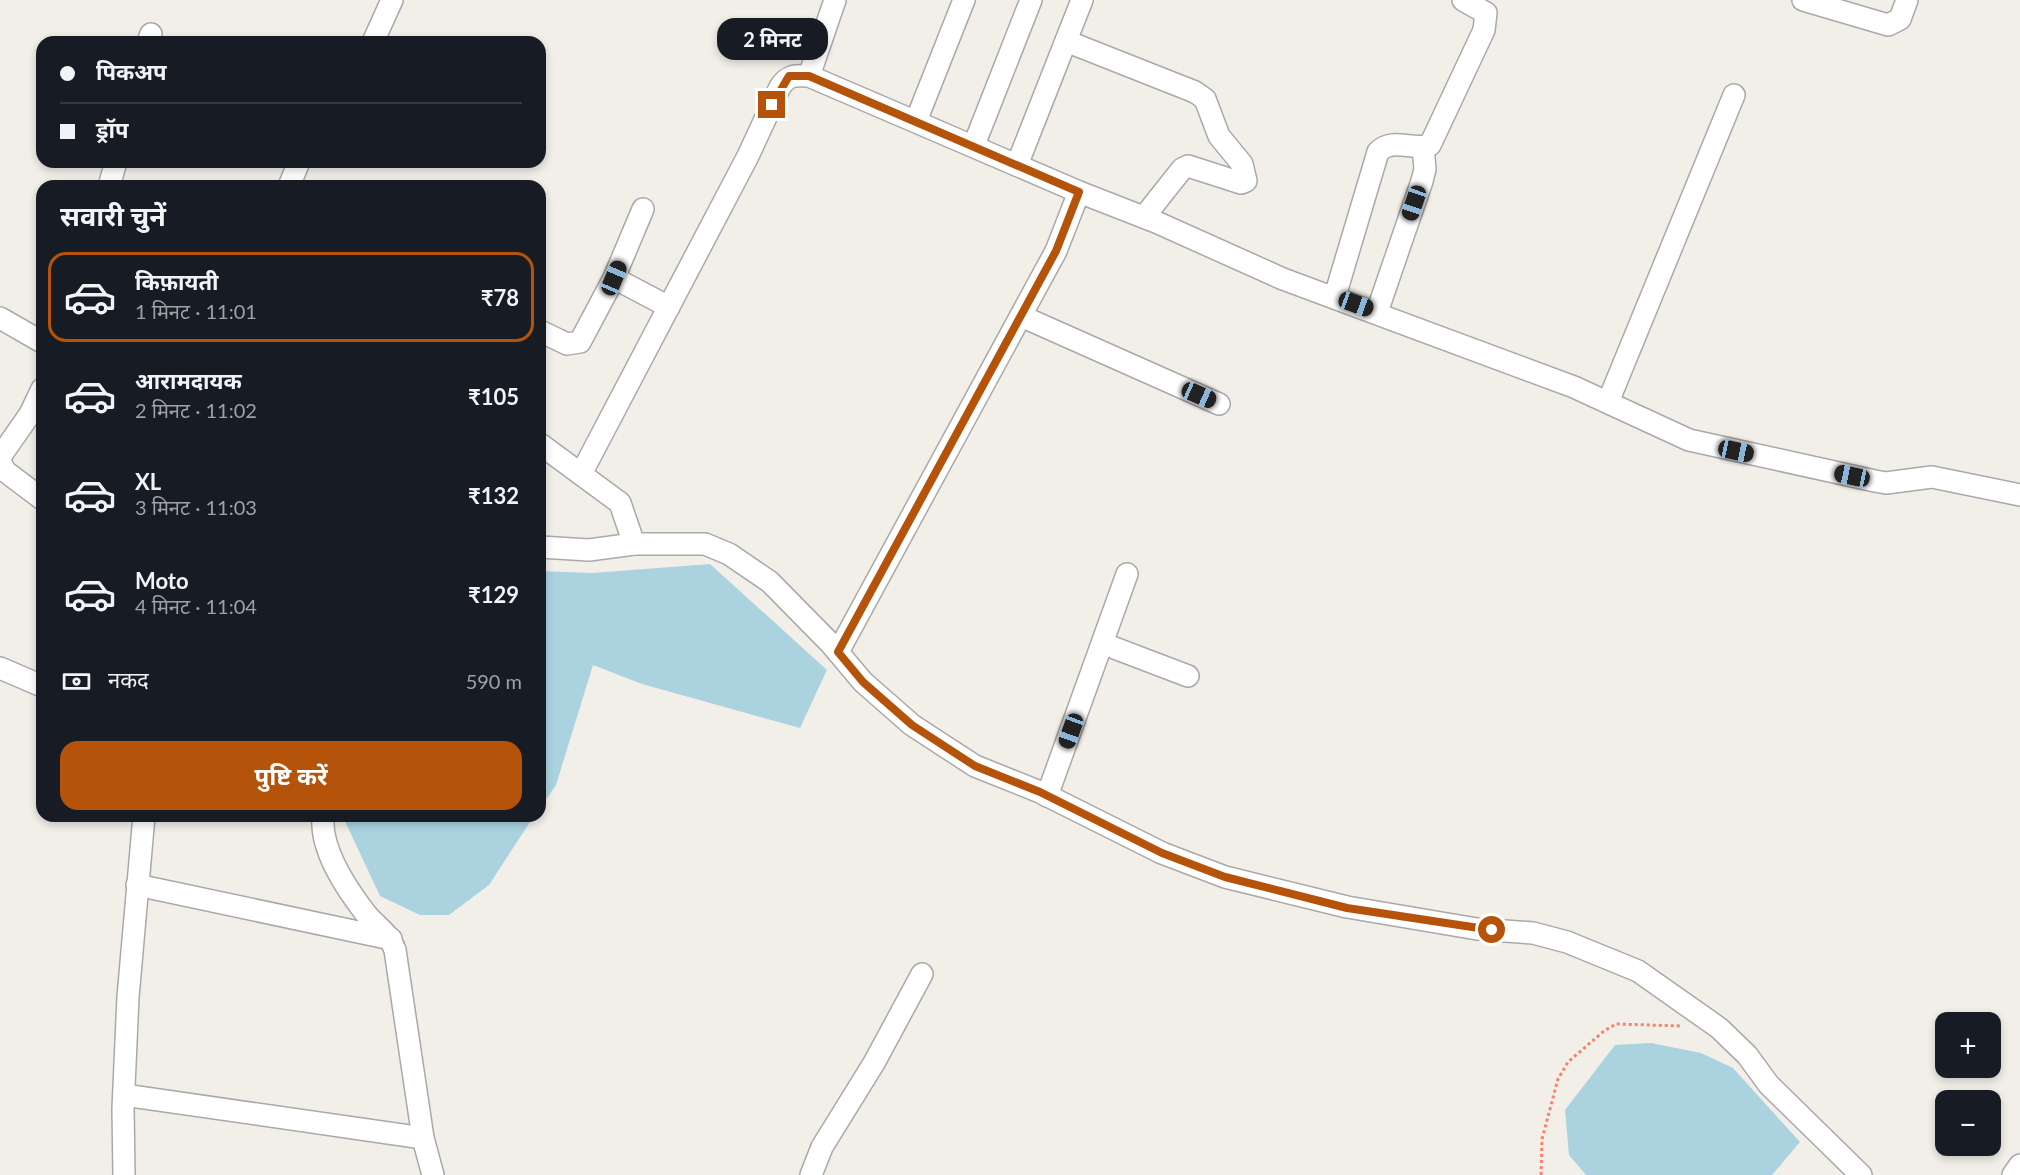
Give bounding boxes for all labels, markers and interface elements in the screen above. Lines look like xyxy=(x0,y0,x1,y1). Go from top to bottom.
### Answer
callout: 2 मिनट xyxy=(716,18,828,60)
text: 2 मिनट xyxy=(743,27,802,51)
text: पिकअप xyxy=(96,58,167,85)
route end xyxy=(758,91,785,118)
text: ड्रॉप xyxy=(96,116,129,143)
car xyxy=(1400,183,1428,223)
text: सवारी चुनें xyxy=(60,199,166,232)
car xyxy=(599,258,629,298)
text: किफ़ायती xyxy=(135,268,219,295)
icon: car xyxy=(63,270,117,324)
text: ₹78 xyxy=(481,284,519,311)
car xyxy=(1336,289,1376,319)
text: 1 मिनट · 11:01 xyxy=(135,299,257,323)
text: आरामदायक xyxy=(135,367,242,394)
icon: car xyxy=(63,369,117,423)
car xyxy=(1179,379,1219,411)
text: ₹105 xyxy=(468,383,519,410)
text: 2 मिनट · 11:02 xyxy=(135,398,257,422)
car xyxy=(1717,438,1755,464)
car xyxy=(1833,463,1871,489)
icon: car xyxy=(63,468,117,522)
text: XL xyxy=(135,468,161,495)
text: ₹132 xyxy=(468,482,519,509)
text: 3 मिनट · 11:03 xyxy=(135,495,257,519)
icon: car xyxy=(63,567,117,621)
text: Moto xyxy=(135,567,189,594)
text: ₹129 xyxy=(468,581,519,608)
text: 4 मिनट · 11:04 xyxy=(135,594,257,618)
icon: cash xyxy=(60,665,93,698)
text: नकद xyxy=(108,666,149,693)
text: 590 m xyxy=(466,669,522,693)
car xyxy=(1056,711,1086,751)
button: पुष्टि करें xyxy=(60,741,522,810)
route start xyxy=(1478,916,1505,943)
map controls xyxy=(1935,1012,2001,1156)
button: + xyxy=(1935,1012,2001,1078)
button: − xyxy=(1935,1090,2001,1156)

